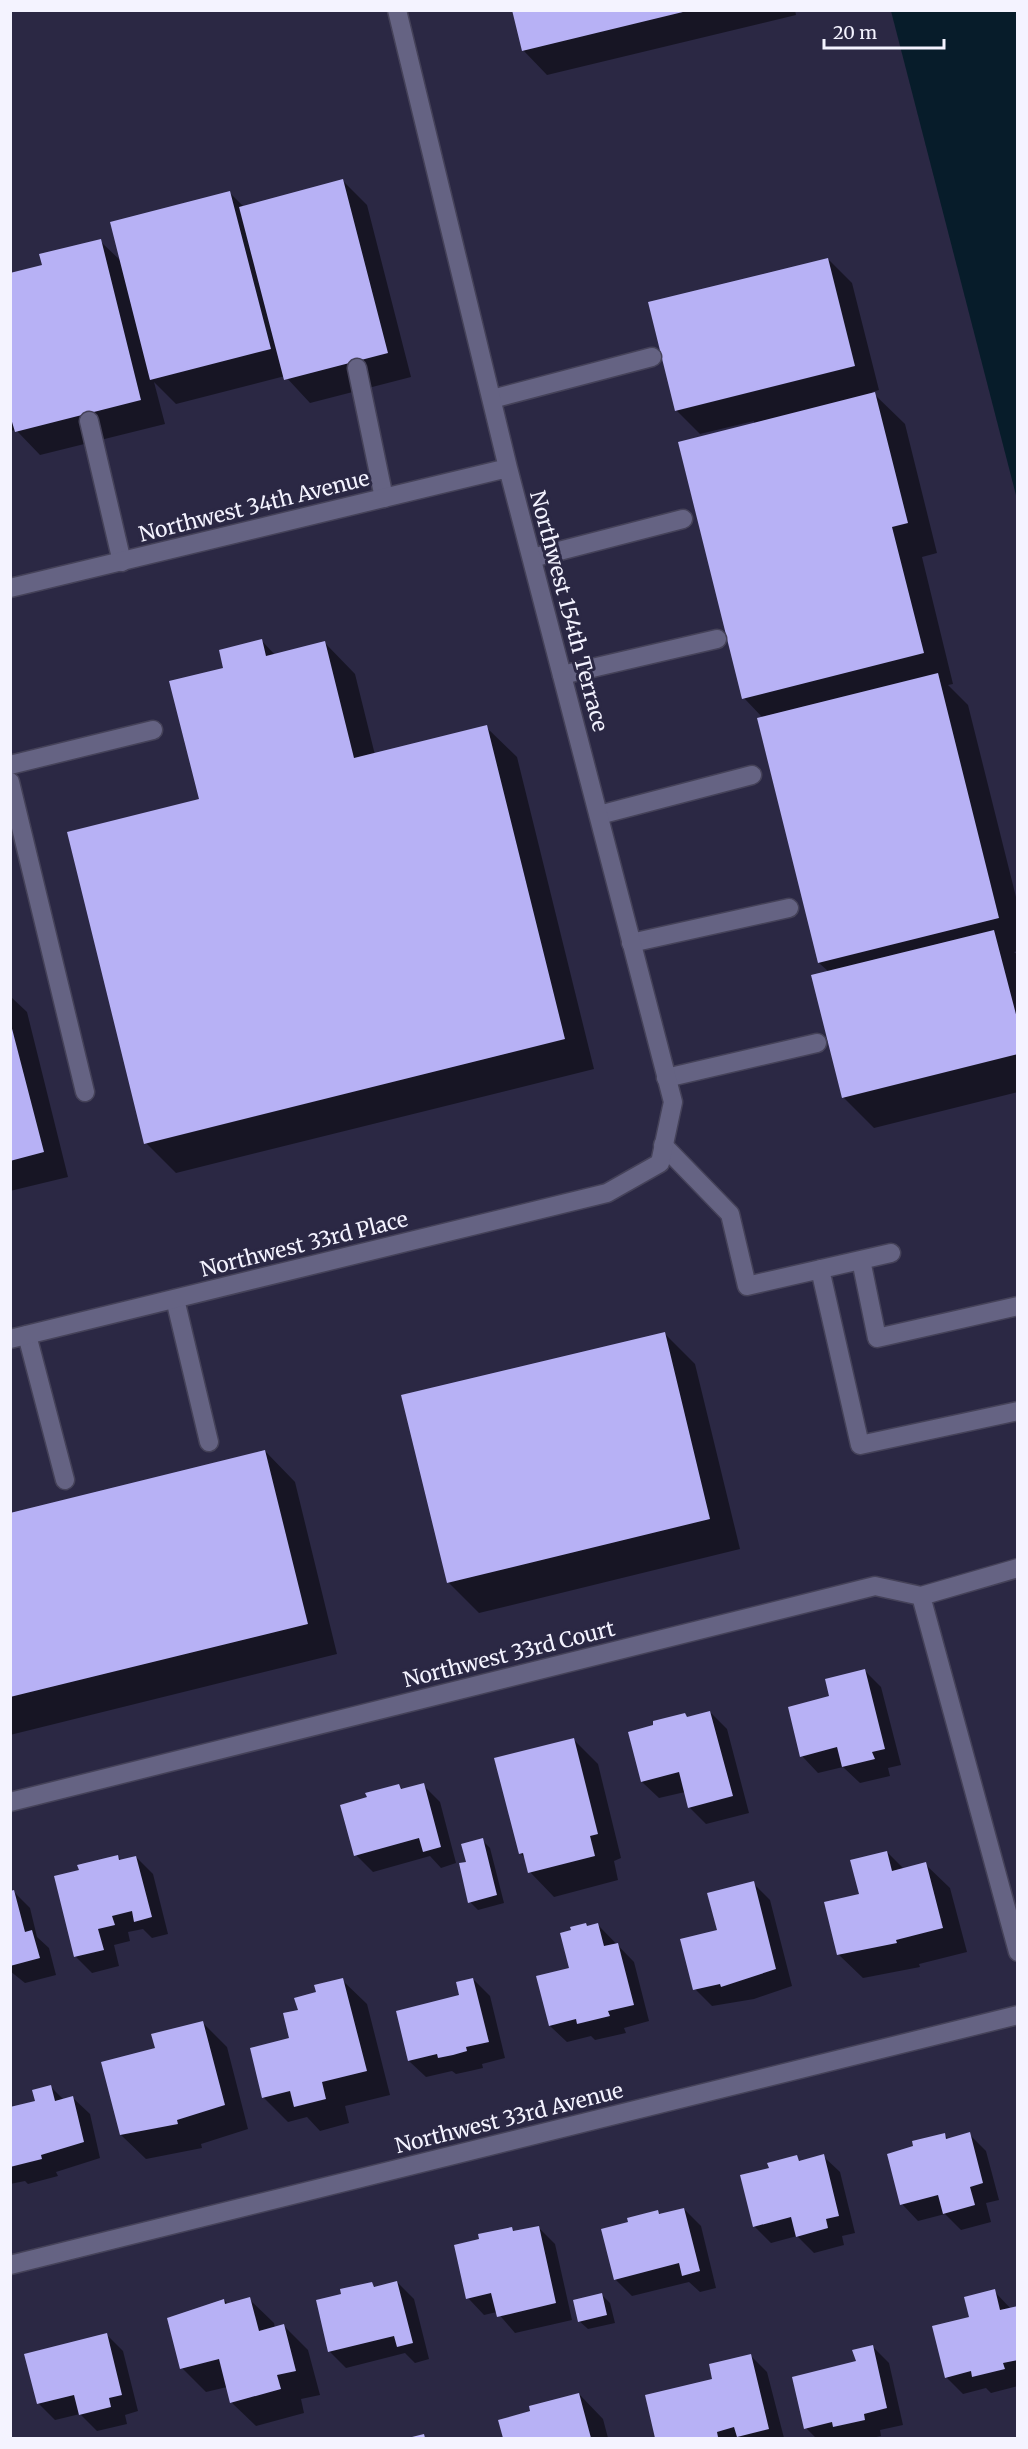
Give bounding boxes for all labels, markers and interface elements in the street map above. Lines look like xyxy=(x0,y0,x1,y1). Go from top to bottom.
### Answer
scale bar xyxy=(824,12,944,50)
text: 20 m xyxy=(833,21,877,44)
street label: Northwest 34th Avenue xyxy=(136,464,372,548)
street label: Northwest 154th Terrace xyxy=(524,488,614,734)
street label: Northwest 33rd Place xyxy=(197,1205,411,1283)
street label: Northwest 33rd Court xyxy=(400,1615,618,1693)
street label: Northwest 33rd Avenue xyxy=(392,2077,626,2159)

